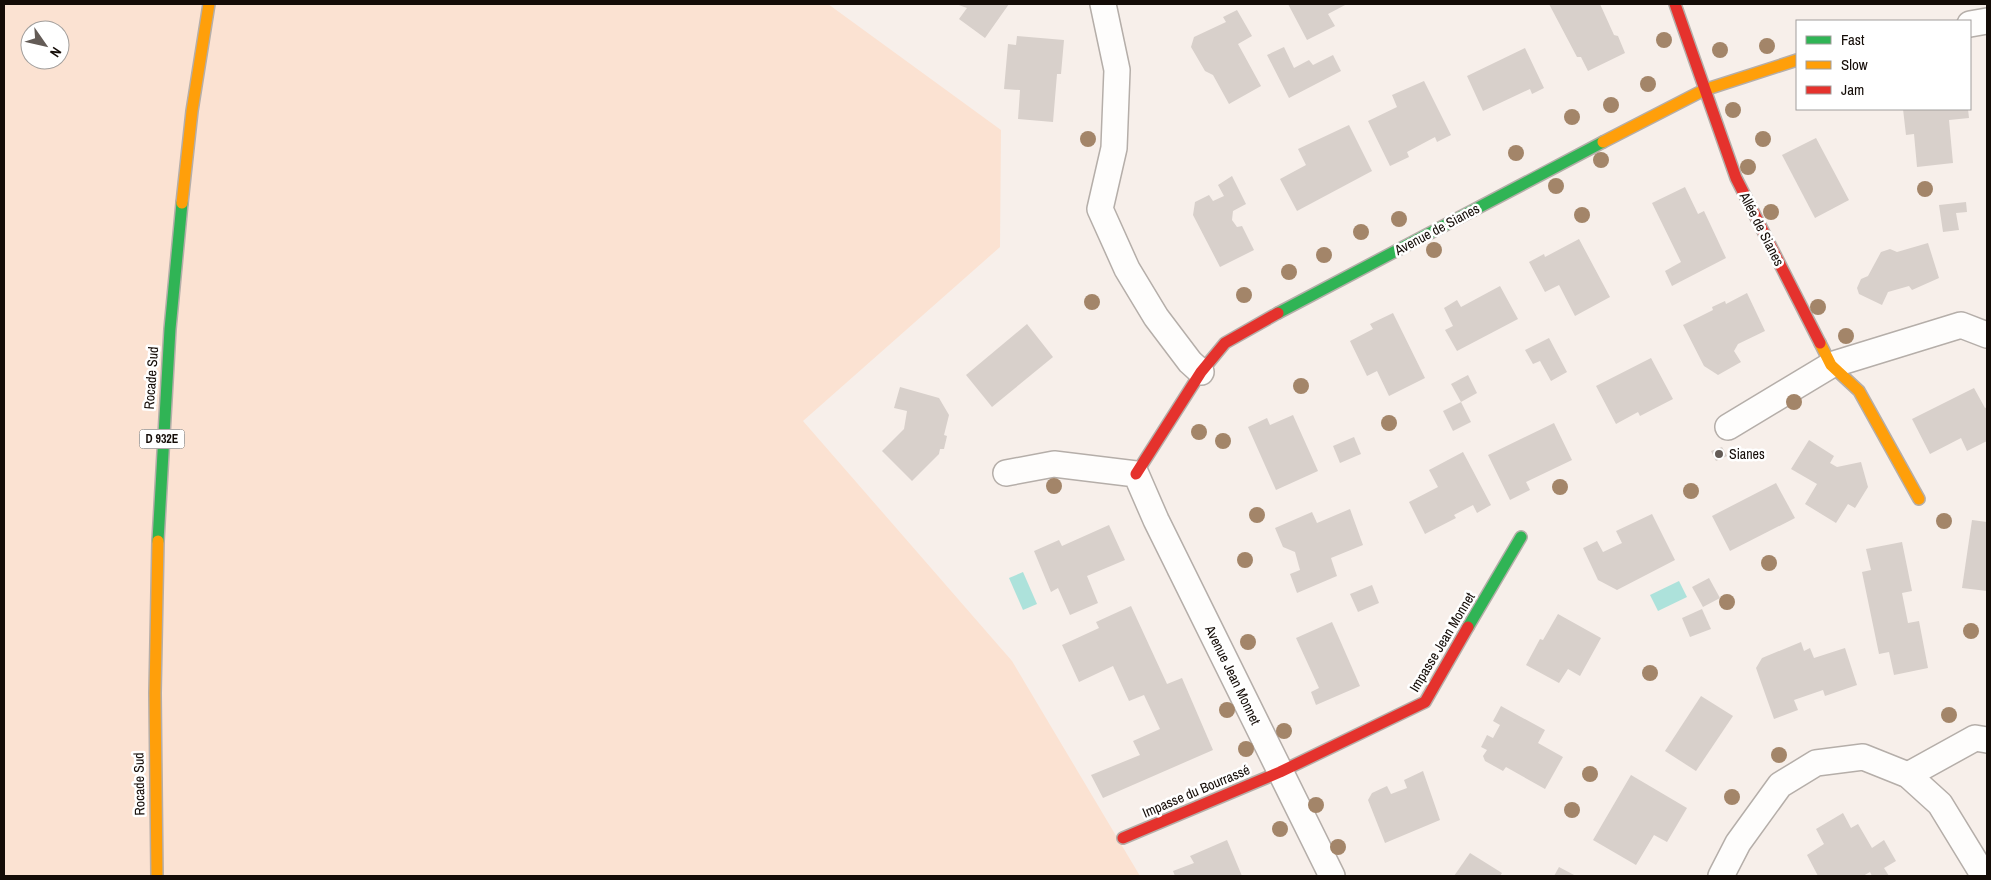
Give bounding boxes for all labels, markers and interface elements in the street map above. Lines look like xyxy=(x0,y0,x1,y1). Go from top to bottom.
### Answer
north arrow xyxy=(20,20,70,70)
legend xyxy=(1796,20,1971,110)
text: Fast xyxy=(1841,29,1865,50)
text: N xyxy=(46,44,66,61)
text: Slow xyxy=(1841,54,1868,75)
text: Jam xyxy=(1841,79,1864,100)
street label: Allée de Sianes xyxy=(1735,188,1788,269)
street label: Avenue de Sianes xyxy=(1391,199,1483,259)
street label: Rocade Sud xyxy=(140,346,162,410)
road number: D 932E xyxy=(140,429,184,448)
place label: Sianes xyxy=(1729,445,1765,463)
marker: Sianes xyxy=(1713,448,1725,460)
street label: Impasse Jean Monnet xyxy=(1405,589,1479,695)
street label: Avenue Jean Monnet xyxy=(1201,621,1265,728)
street label: Rocade Sud xyxy=(129,752,149,816)
street label: Impasse du Bourrassé xyxy=(1140,760,1252,822)

